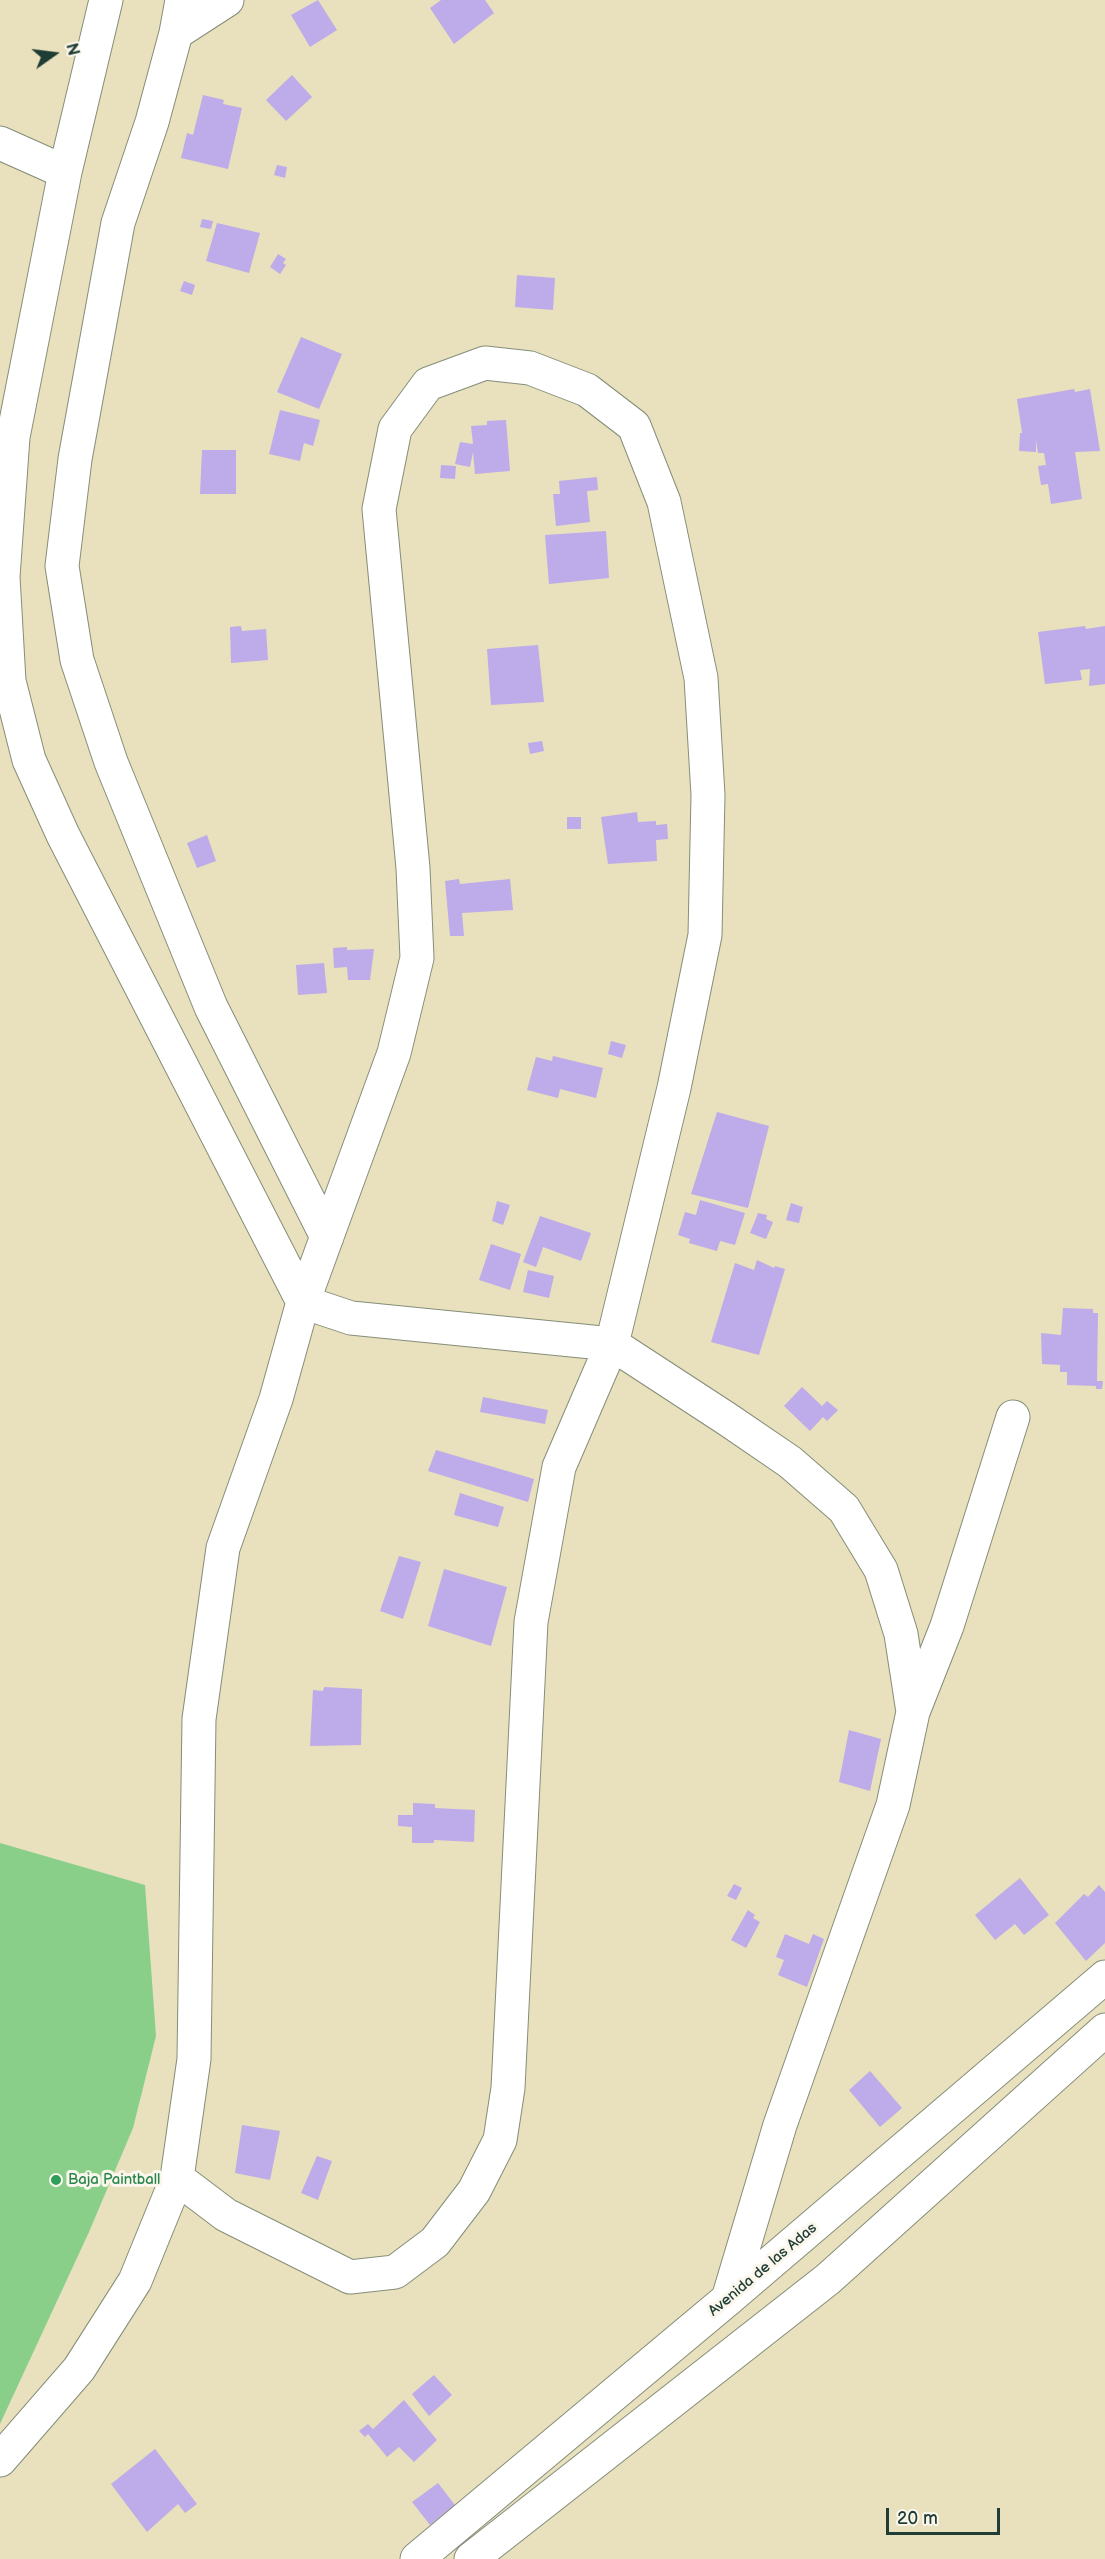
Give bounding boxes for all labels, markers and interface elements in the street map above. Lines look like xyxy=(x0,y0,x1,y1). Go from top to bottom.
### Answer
north arrow xyxy=(24,24,84,84)
text: N xyxy=(61,41,83,58)
place label: Baja Paintball xyxy=(68,2171,160,2189)
marker: Baja Paintball xyxy=(49,2173,63,2187)
street label: Avenida de las Adas xyxy=(705,2219,821,2321)
scale bar xyxy=(889,2496,1003,2534)
text: 20 m xyxy=(897,2508,938,2529)

